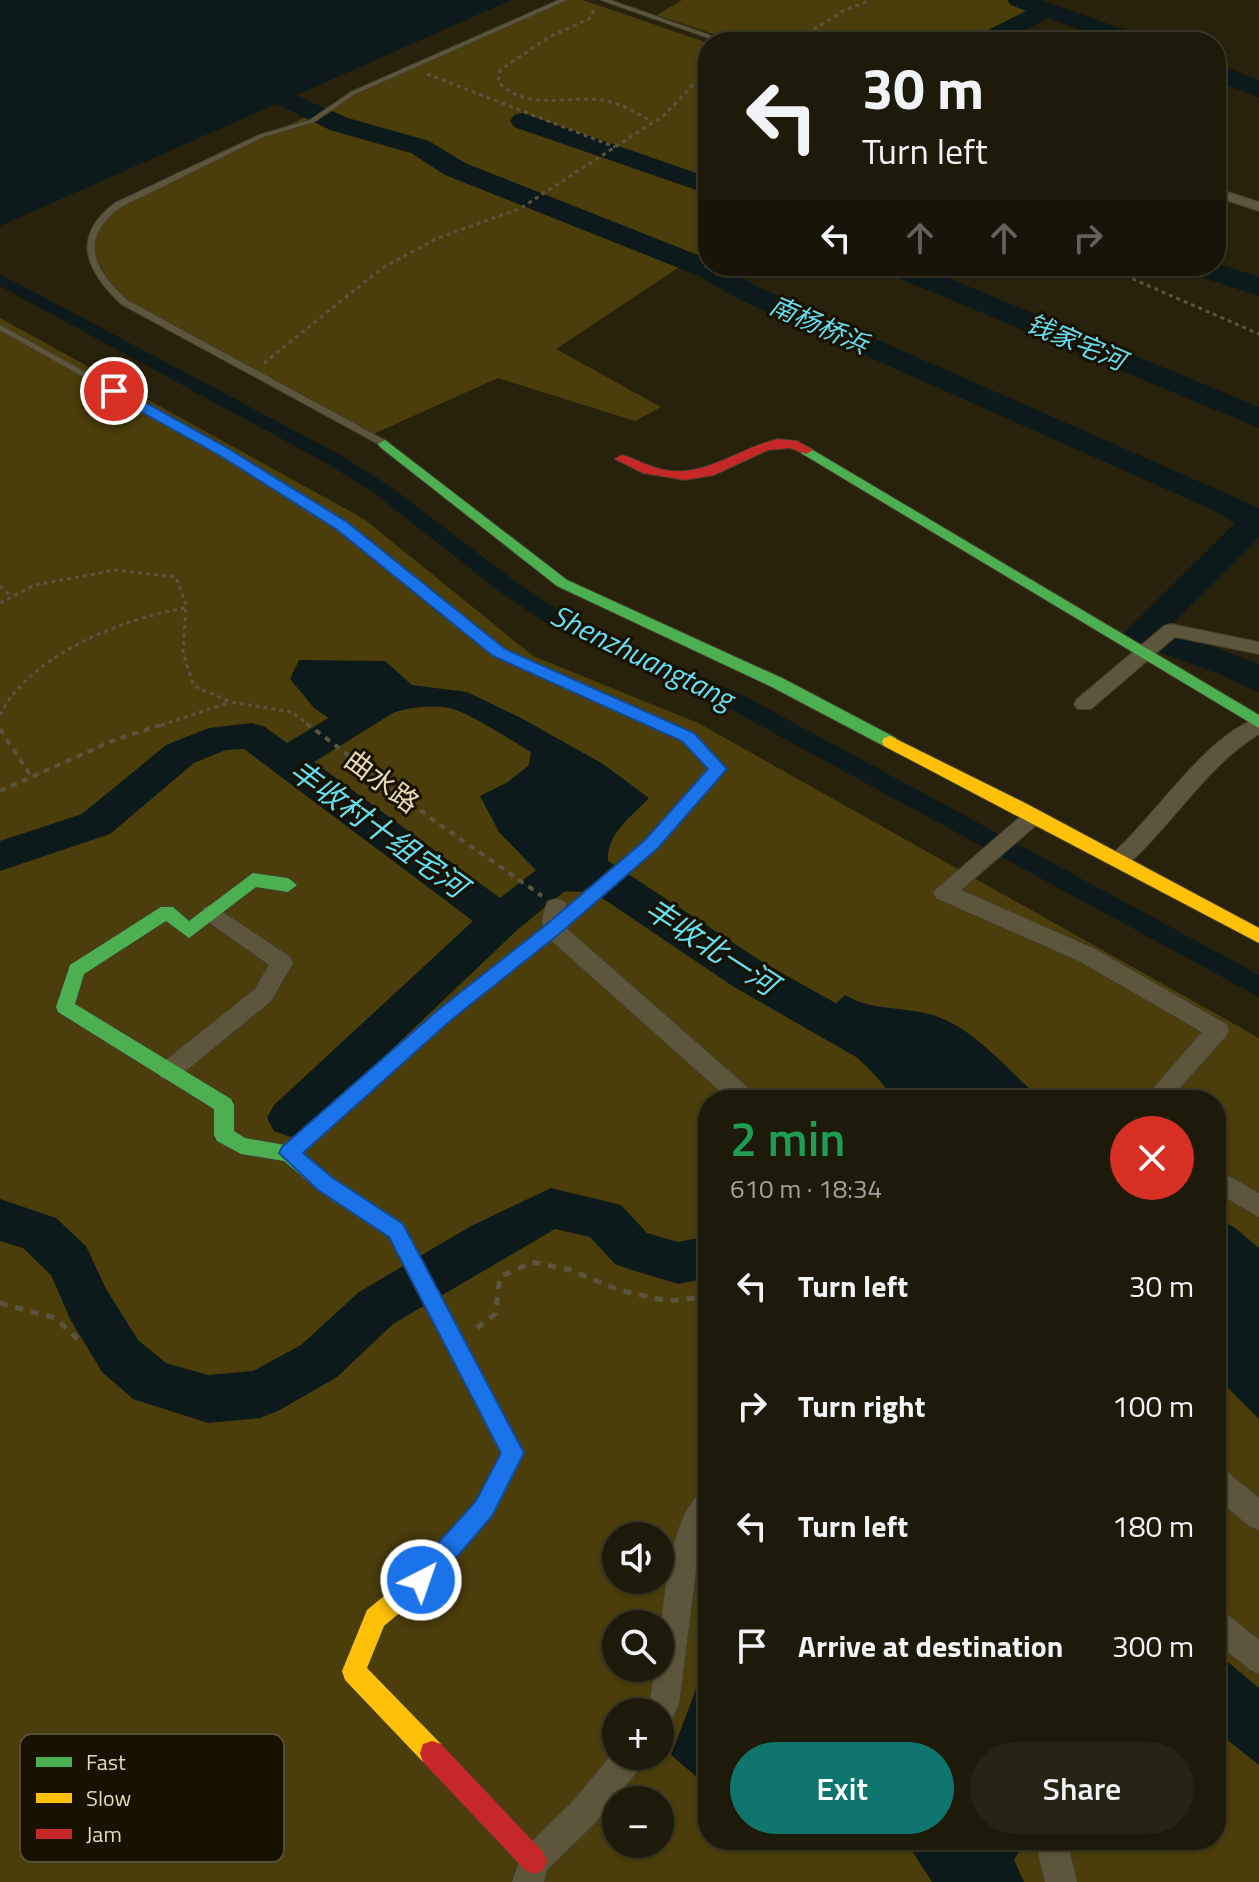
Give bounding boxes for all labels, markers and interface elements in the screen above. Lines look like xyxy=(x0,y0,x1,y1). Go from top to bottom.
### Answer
text: 30 m xyxy=(862,46,984,131)
icon: left xyxy=(730,64,834,168)
text: Turn left xyxy=(862,123,988,178)
icon: left xyxy=(814,216,858,260)
icon: ahead xyxy=(898,216,942,260)
icon: ahead xyxy=(982,216,1026,260)
icon: right xyxy=(1066,216,1110,260)
water label: 南杨桥浜 xyxy=(764,286,876,364)
water label: 钱家宅河 xyxy=(1021,303,1136,382)
pin xyxy=(80,357,148,425)
icon: arrive xyxy=(92,369,136,413)
water label: Shenzhuangtang xyxy=(543,592,744,722)
street label: 曲水路 xyxy=(336,738,429,823)
water label: 丰收村十组宅河 xyxy=(280,748,481,911)
water label: 丰收北一河 xyxy=(636,886,791,1009)
text: 2 min xyxy=(730,1102,845,1175)
button: close xyxy=(1110,1116,1194,1200)
text: 610 m · 18:34 xyxy=(730,1169,882,1208)
text: Turn left xyxy=(798,1263,908,1309)
text: 30 m xyxy=(1129,1263,1194,1309)
icon: left xyxy=(730,1264,774,1308)
text: Turn right xyxy=(798,1383,926,1429)
text: 100 m xyxy=(1112,1383,1194,1429)
icon: right xyxy=(730,1384,774,1428)
text: Turn left xyxy=(798,1503,908,1549)
text: 180 m xyxy=(1112,1503,1194,1549)
icon: left xyxy=(730,1504,774,1548)
map controls xyxy=(602,1522,674,1858)
button: sound xyxy=(602,1522,674,1594)
position arrow xyxy=(379,1538,463,1622)
button: search xyxy=(602,1610,674,1682)
text: Arrive at destination xyxy=(798,1623,1063,1669)
text: 300 m xyxy=(1112,1623,1194,1669)
icon: arrive xyxy=(730,1624,774,1668)
button: + xyxy=(602,1698,674,1770)
legend xyxy=(20,1734,284,1862)
button: Exit xyxy=(730,1742,954,1834)
button: Share xyxy=(970,1742,1194,1834)
text: Fast xyxy=(86,1745,126,1779)
text: Slow xyxy=(86,1781,132,1815)
button: − xyxy=(602,1786,674,1858)
text: Jam xyxy=(86,1817,122,1851)

